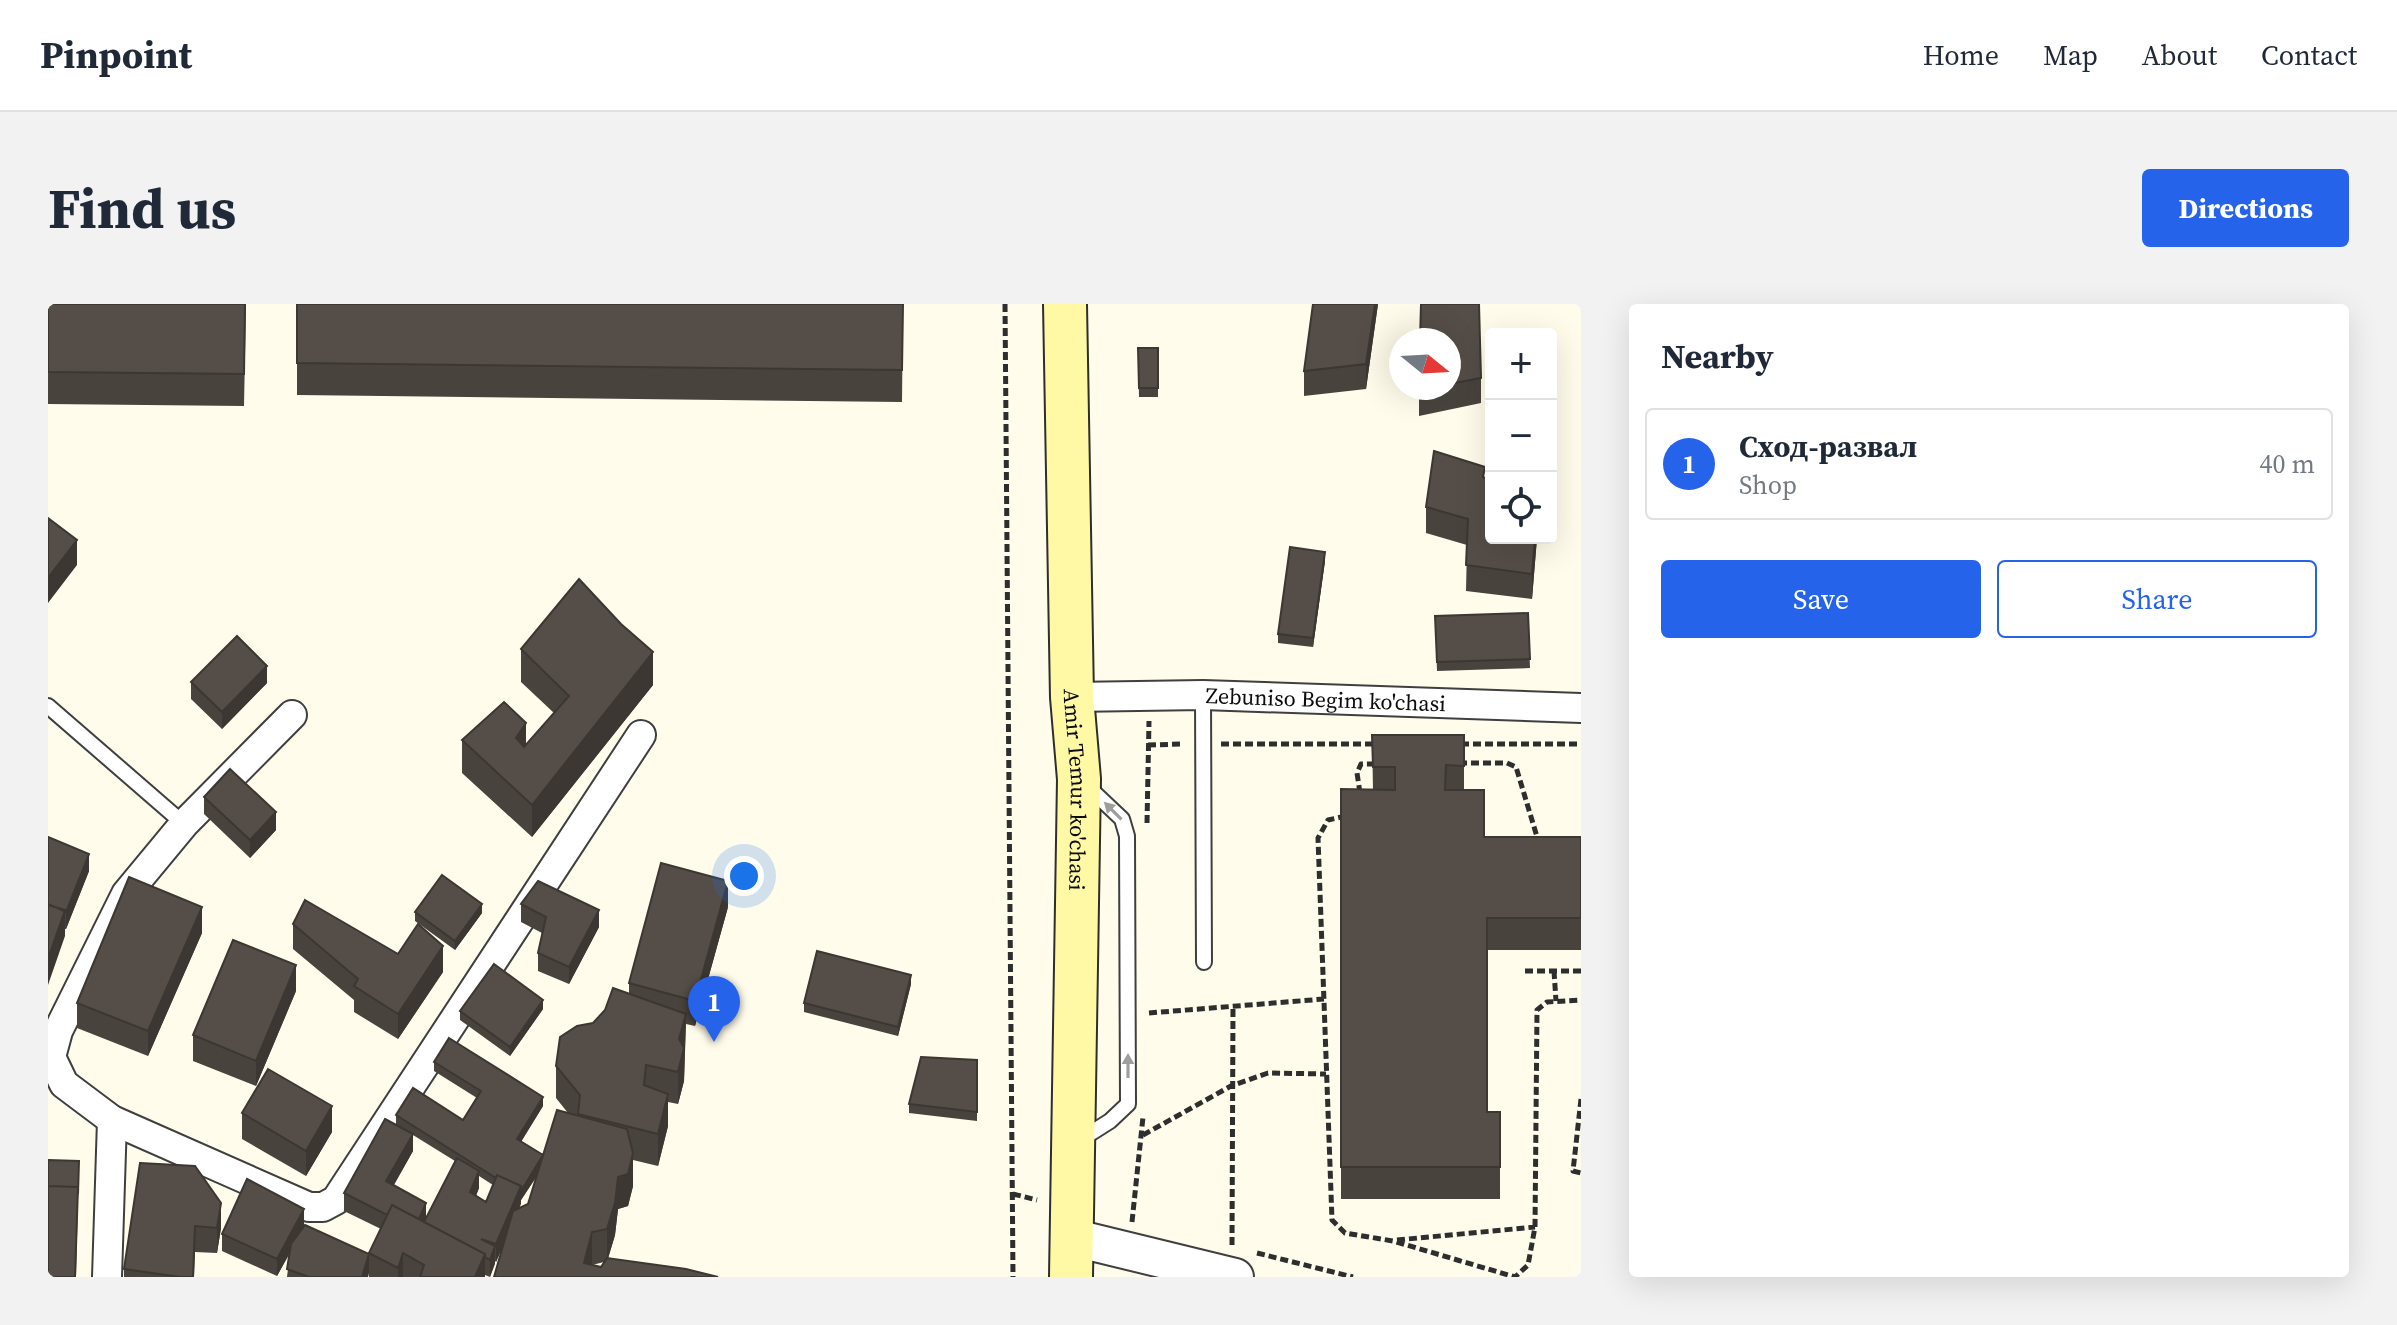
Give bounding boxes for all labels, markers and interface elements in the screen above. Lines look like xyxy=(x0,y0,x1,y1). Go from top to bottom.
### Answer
text: Pinpoint xyxy=(40,29,192,81)
text: Home xyxy=(1923,36,1999,74)
text: Map xyxy=(2043,36,2098,74)
text: About xyxy=(2142,36,2217,74)
text: Contact xyxy=(2261,36,2357,74)
button: Directions xyxy=(2142,169,2349,247)
text: Find us xyxy=(48,170,236,247)
north arrow xyxy=(1389,328,1461,400)
map controls xyxy=(1485,328,1557,544)
button: + xyxy=(1485,328,1557,400)
text: Nearby xyxy=(1661,333,1774,379)
button: − xyxy=(1485,400,1557,472)
text: Сход-развал xyxy=(1739,426,1917,467)
text: 1 xyxy=(1682,446,1696,482)
text: 40 m xyxy=(2260,446,2315,482)
text: Shop xyxy=(1739,467,1797,503)
button: locate xyxy=(1485,472,1557,544)
button: Save xyxy=(1661,560,1981,638)
button: Share xyxy=(1997,560,2317,638)
street label: Zebuniso Begim ko'chasi xyxy=(1205,680,1446,718)
street label: Amir Temur ko'chasi xyxy=(1057,689,1095,891)
one-way arrow xyxy=(1104,802,1123,821)
your location xyxy=(724,856,764,896)
pin: 1 xyxy=(688,976,740,1042)
one-way arrow xyxy=(1122,1053,1134,1078)

